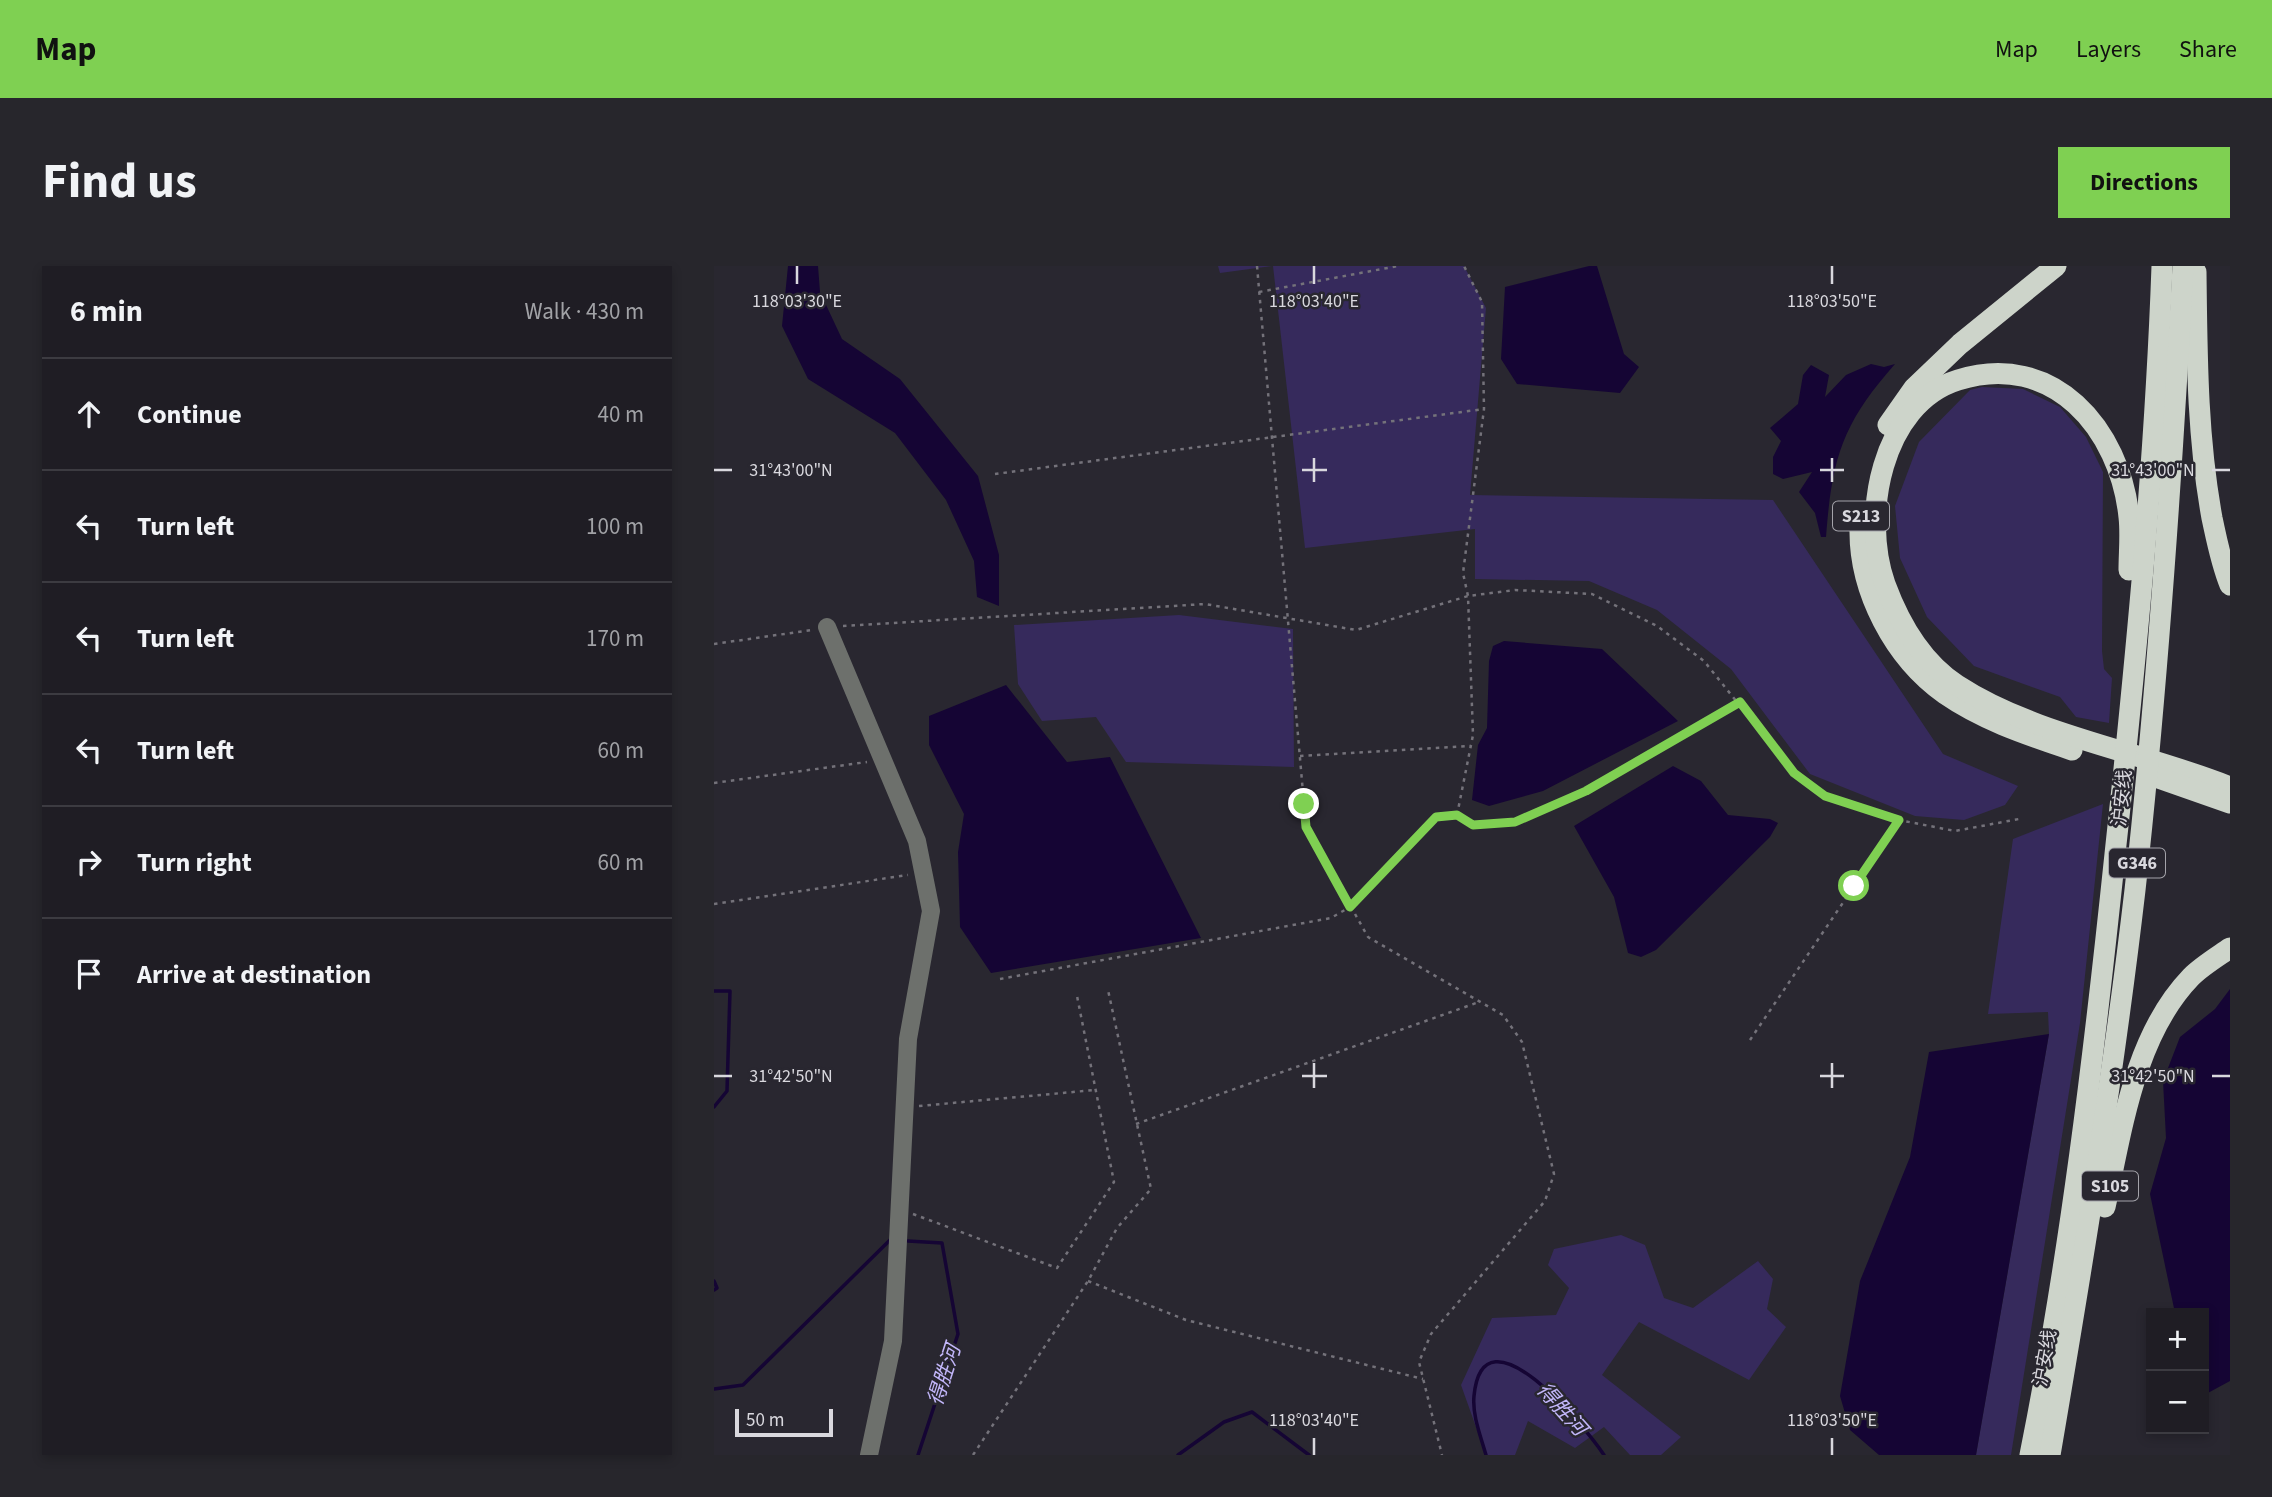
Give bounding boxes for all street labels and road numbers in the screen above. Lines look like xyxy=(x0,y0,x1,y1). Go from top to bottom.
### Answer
road number: S213 xyxy=(1833,502,1889,530)
street label: 沪安线 xyxy=(2106,768,2139,828)
road number: G346 xyxy=(2109,848,2165,878)
road number: S105 xyxy=(2082,1171,2138,1200)
street label: 沪安线 xyxy=(2027,1328,2064,1389)

